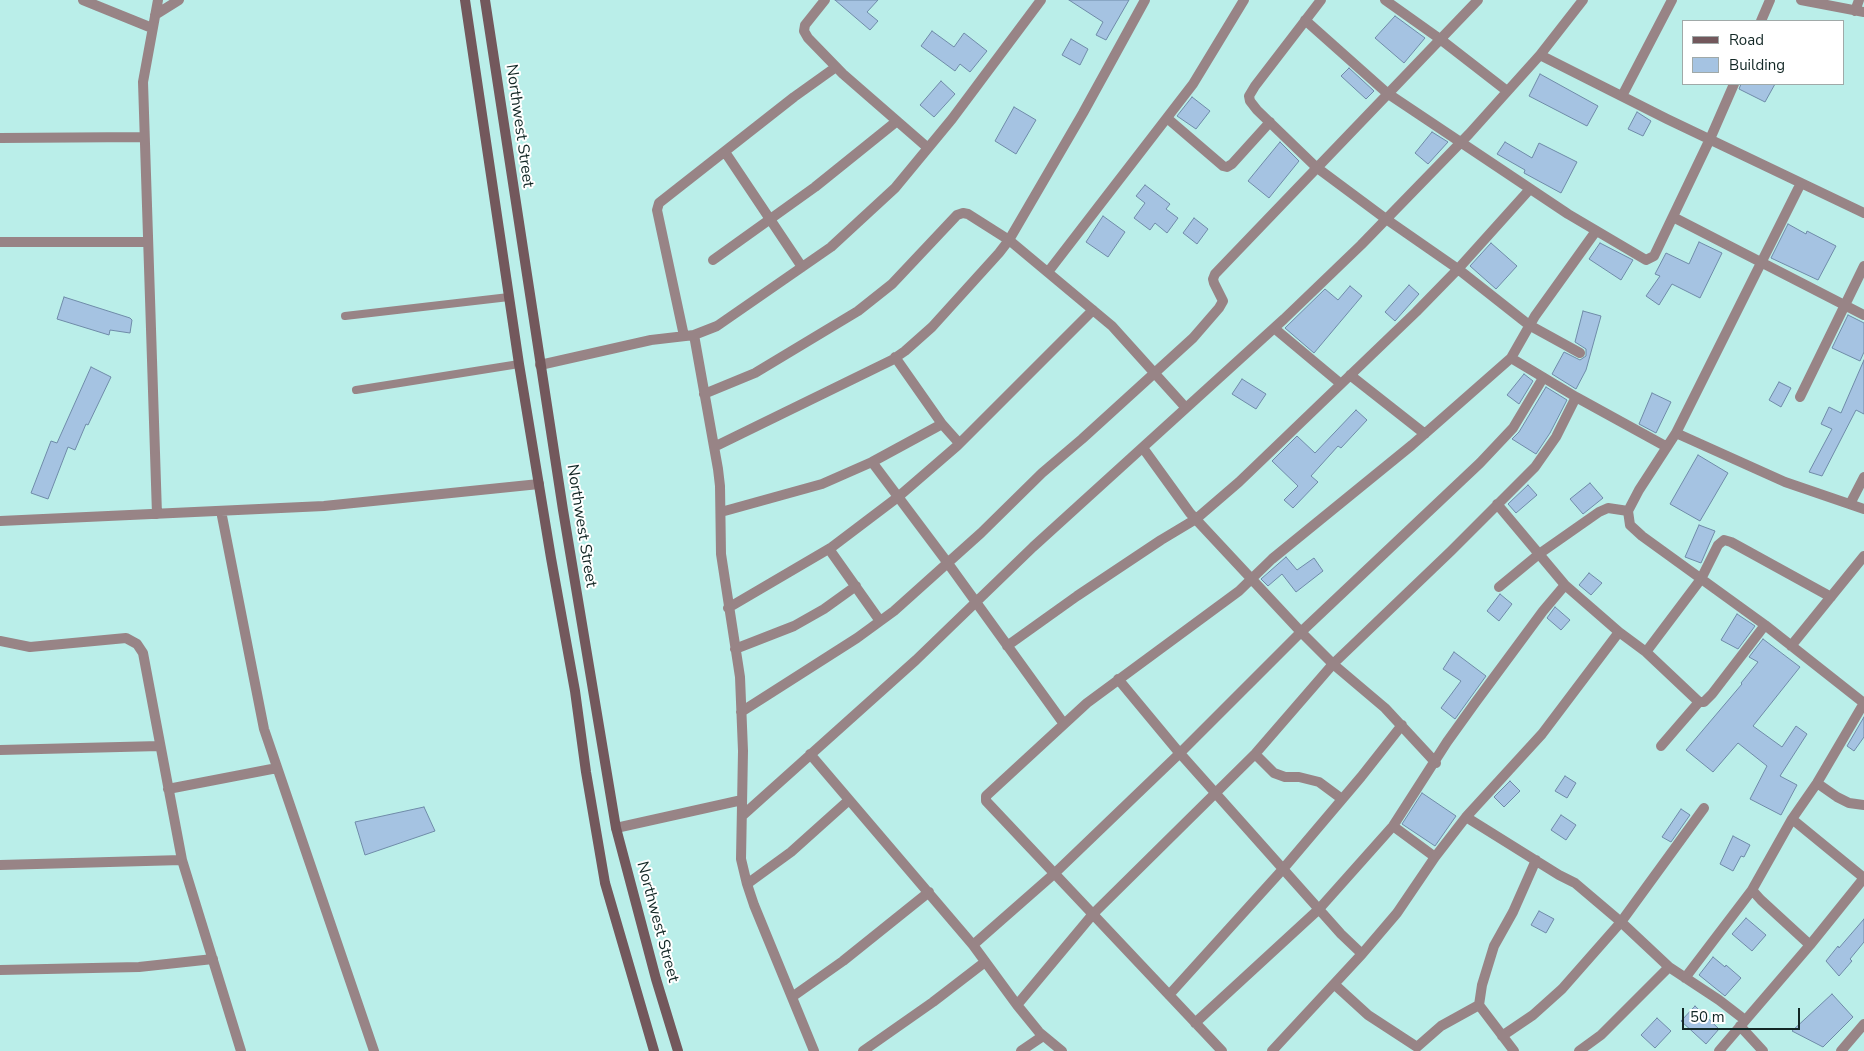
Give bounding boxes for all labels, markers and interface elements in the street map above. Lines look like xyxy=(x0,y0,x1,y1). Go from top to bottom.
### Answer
legend xyxy=(1682,20,1844,85)
text: Road xyxy=(1729,30,1764,50)
text: Building xyxy=(1729,55,1785,75)
street label: Northwest Street xyxy=(501,63,537,189)
street label: Northwest Street xyxy=(562,463,600,589)
street label: Northwest Street xyxy=(632,859,682,985)
scale bar xyxy=(1684,998,1802,1030)
text: 50 m xyxy=(1690,1007,1725,1027)

